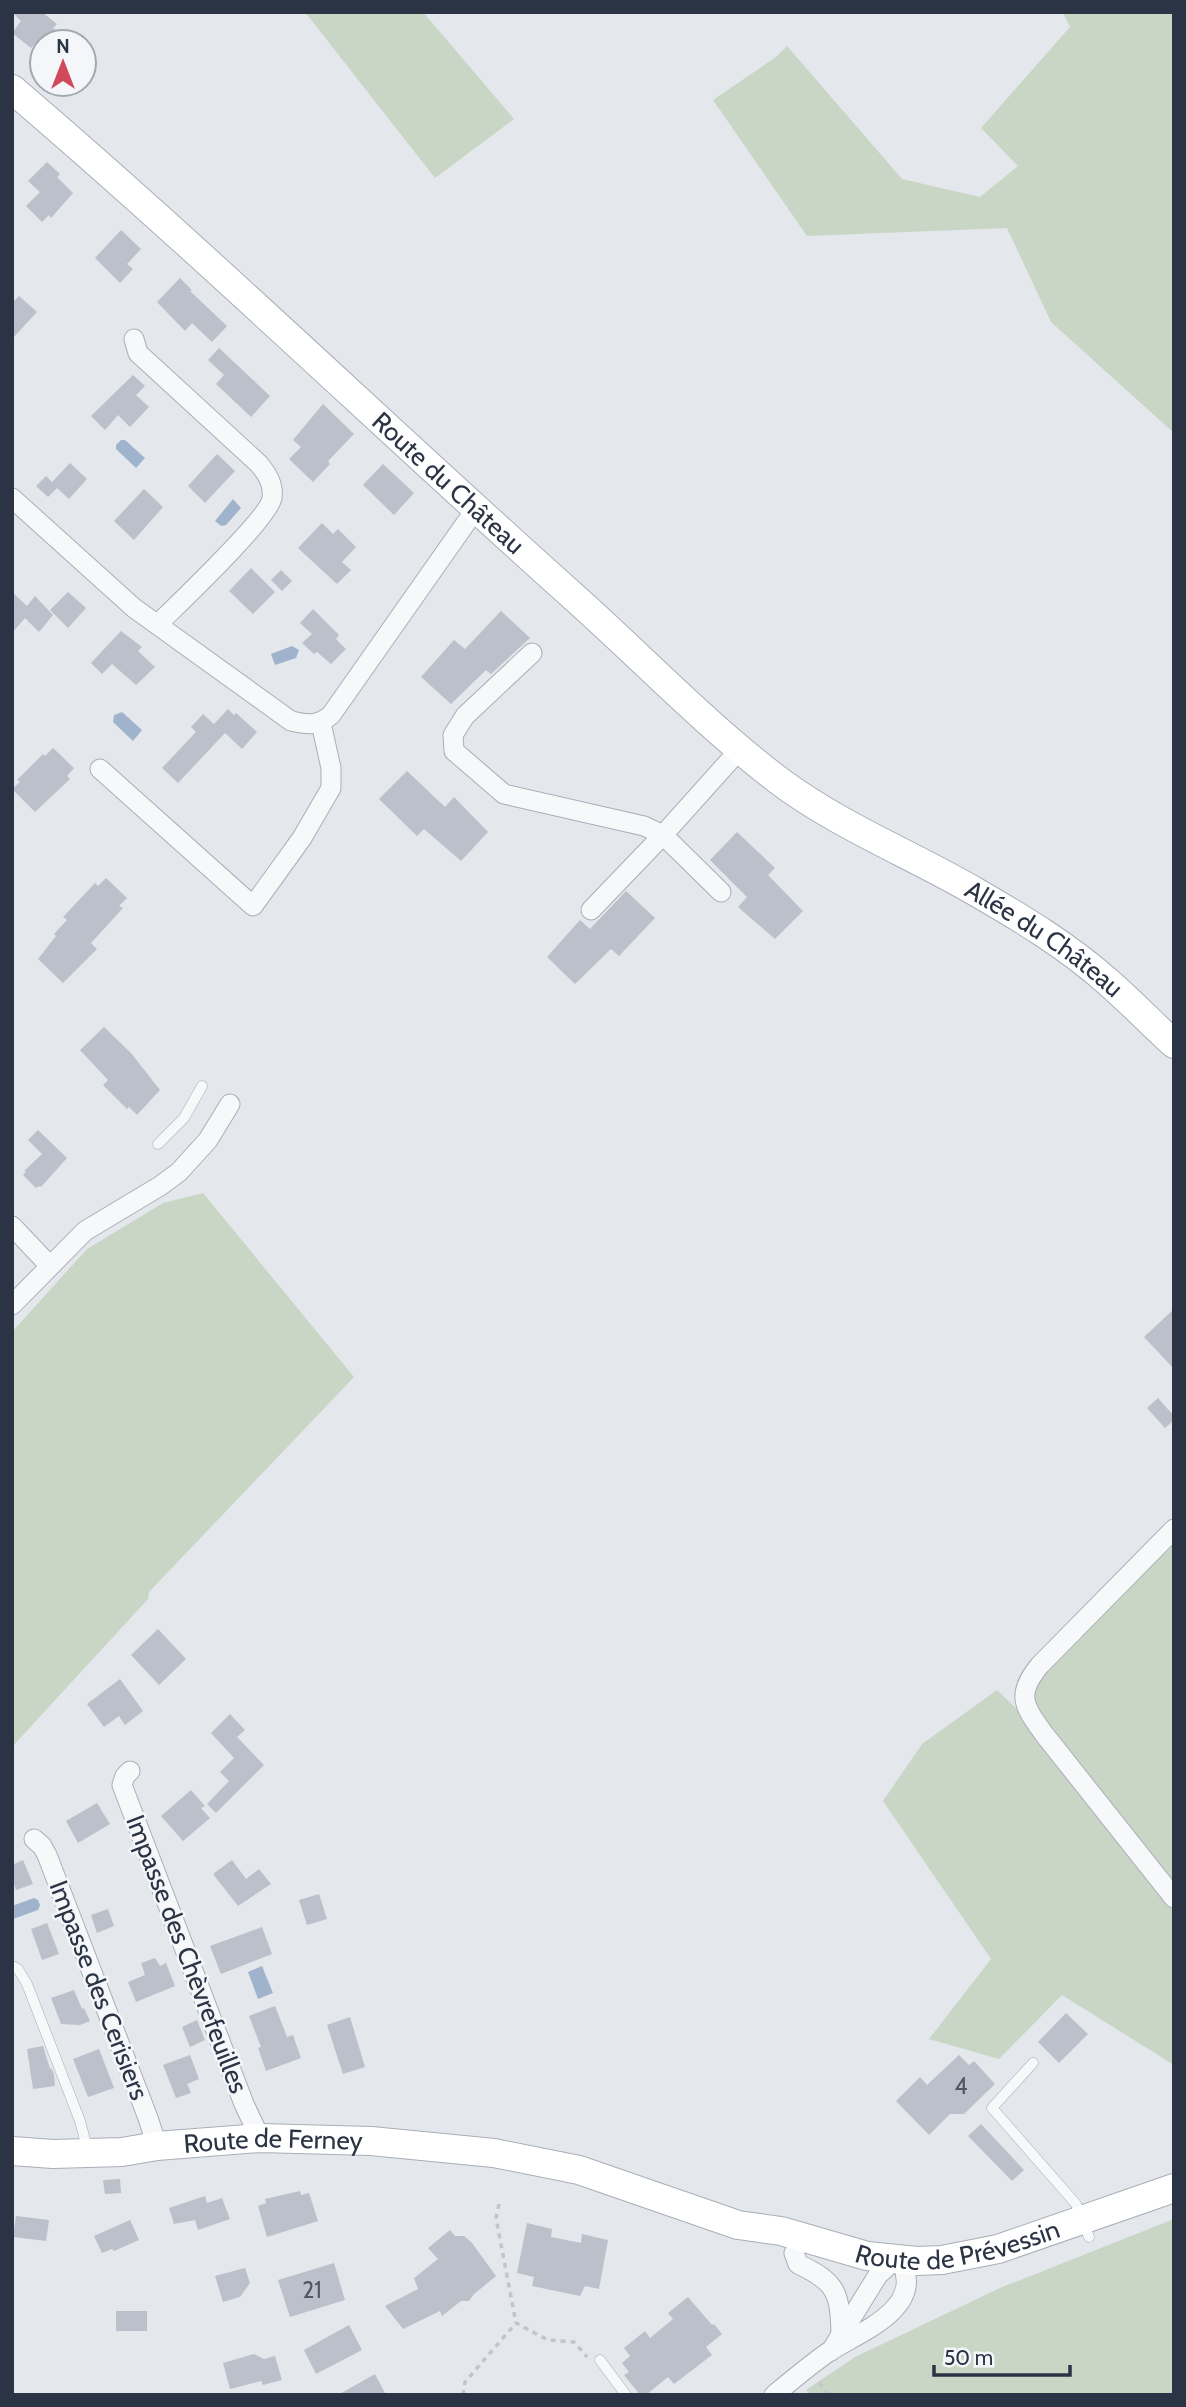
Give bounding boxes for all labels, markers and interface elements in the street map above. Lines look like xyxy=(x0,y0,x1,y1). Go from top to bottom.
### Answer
north arrow xyxy=(28,28,98,98)
text: N xyxy=(56,35,70,58)
street label: Route du Château xyxy=(366,405,531,561)
street label: Allée du Château xyxy=(959,873,1130,1004)
street label: Impasse des Chèvrefeuilles xyxy=(119,1810,255,2098)
street label: Impasse des Cerisiers xyxy=(42,1876,156,2104)
house number: 4 xyxy=(954,2072,968,2100)
street label: Route de Ferney xyxy=(182,2122,363,2160)
street label: Route de Prévessin xyxy=(852,2213,1064,2277)
house number: 21 xyxy=(302,2276,322,2304)
scale bar xyxy=(934,2334,1070,2378)
text: 50 m xyxy=(944,2345,993,2370)

